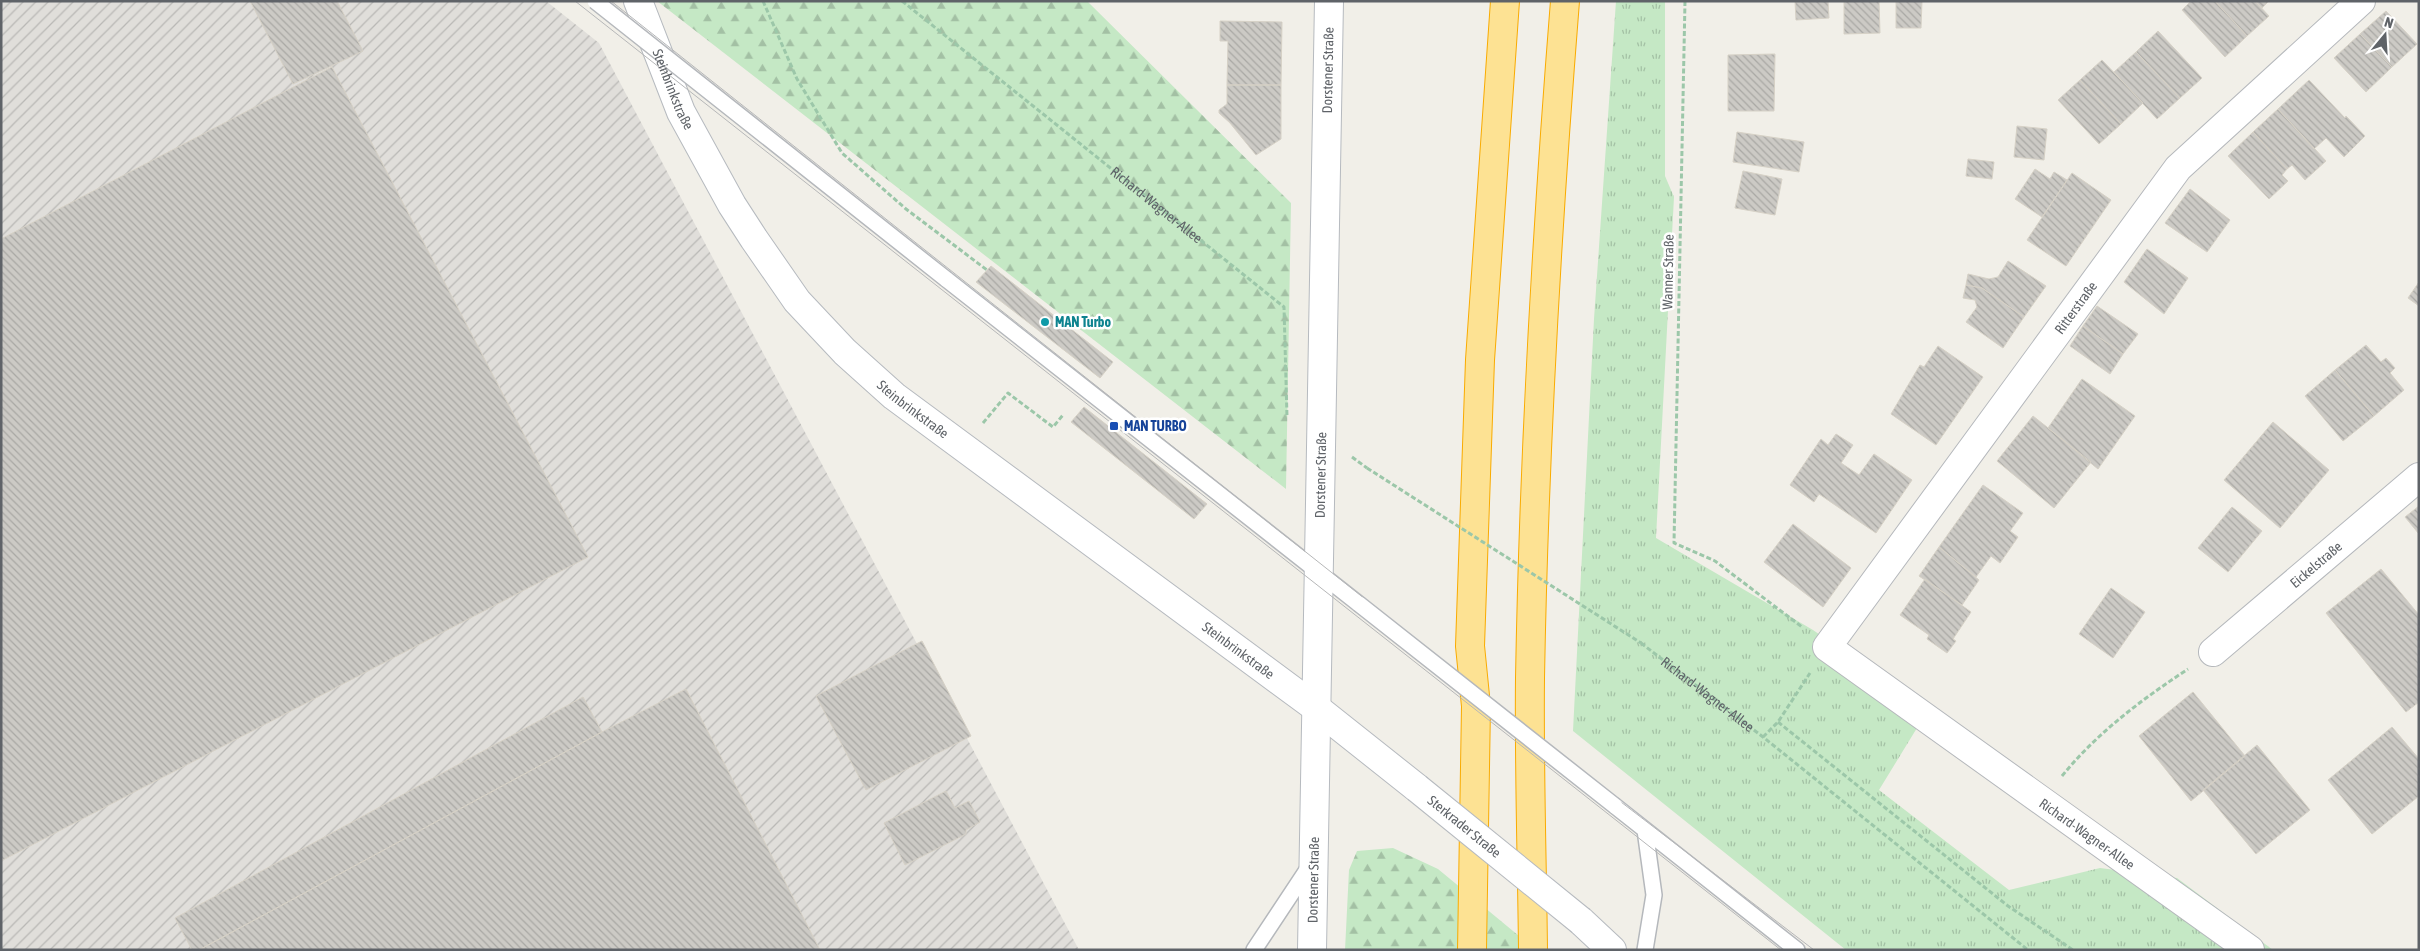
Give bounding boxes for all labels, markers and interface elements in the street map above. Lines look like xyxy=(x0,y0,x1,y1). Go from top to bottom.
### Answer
north arrow xyxy=(2360,10,2410,60)
text: N xyxy=(2383,14,2395,32)
street label: Dorstener Straße xyxy=(1319,27,1337,113)
street label: Steinbrinkstraße xyxy=(649,47,697,132)
street label: Richard-Wagner-Allee xyxy=(1107,163,1206,246)
street label: Wanner Straße xyxy=(1659,234,1677,310)
street label: Ritterstraße xyxy=(2051,278,2100,337)
place label: MAN Turbo xyxy=(1055,314,1111,330)
marker: MAN Turbo xyxy=(1039,316,1051,328)
street label: Steinbrinkstraße xyxy=(874,377,952,442)
place label: MAN TURBO xyxy=(1124,418,1187,434)
marker: MAN TURBO xyxy=(1108,420,1120,432)
street label: Dorstener Straße xyxy=(1312,432,1329,518)
street label: Eickelstraße xyxy=(2287,538,2345,591)
street label: Steinbrinkstraße xyxy=(1199,619,1277,682)
street label: Richard-Wagner-Allee xyxy=(1658,653,1757,735)
street label: Sterkrader Straße xyxy=(1425,792,1504,861)
street label: Richard-Wagner-Allee xyxy=(2036,795,2138,873)
street label: Dorstener Straße xyxy=(1304,837,1322,923)

